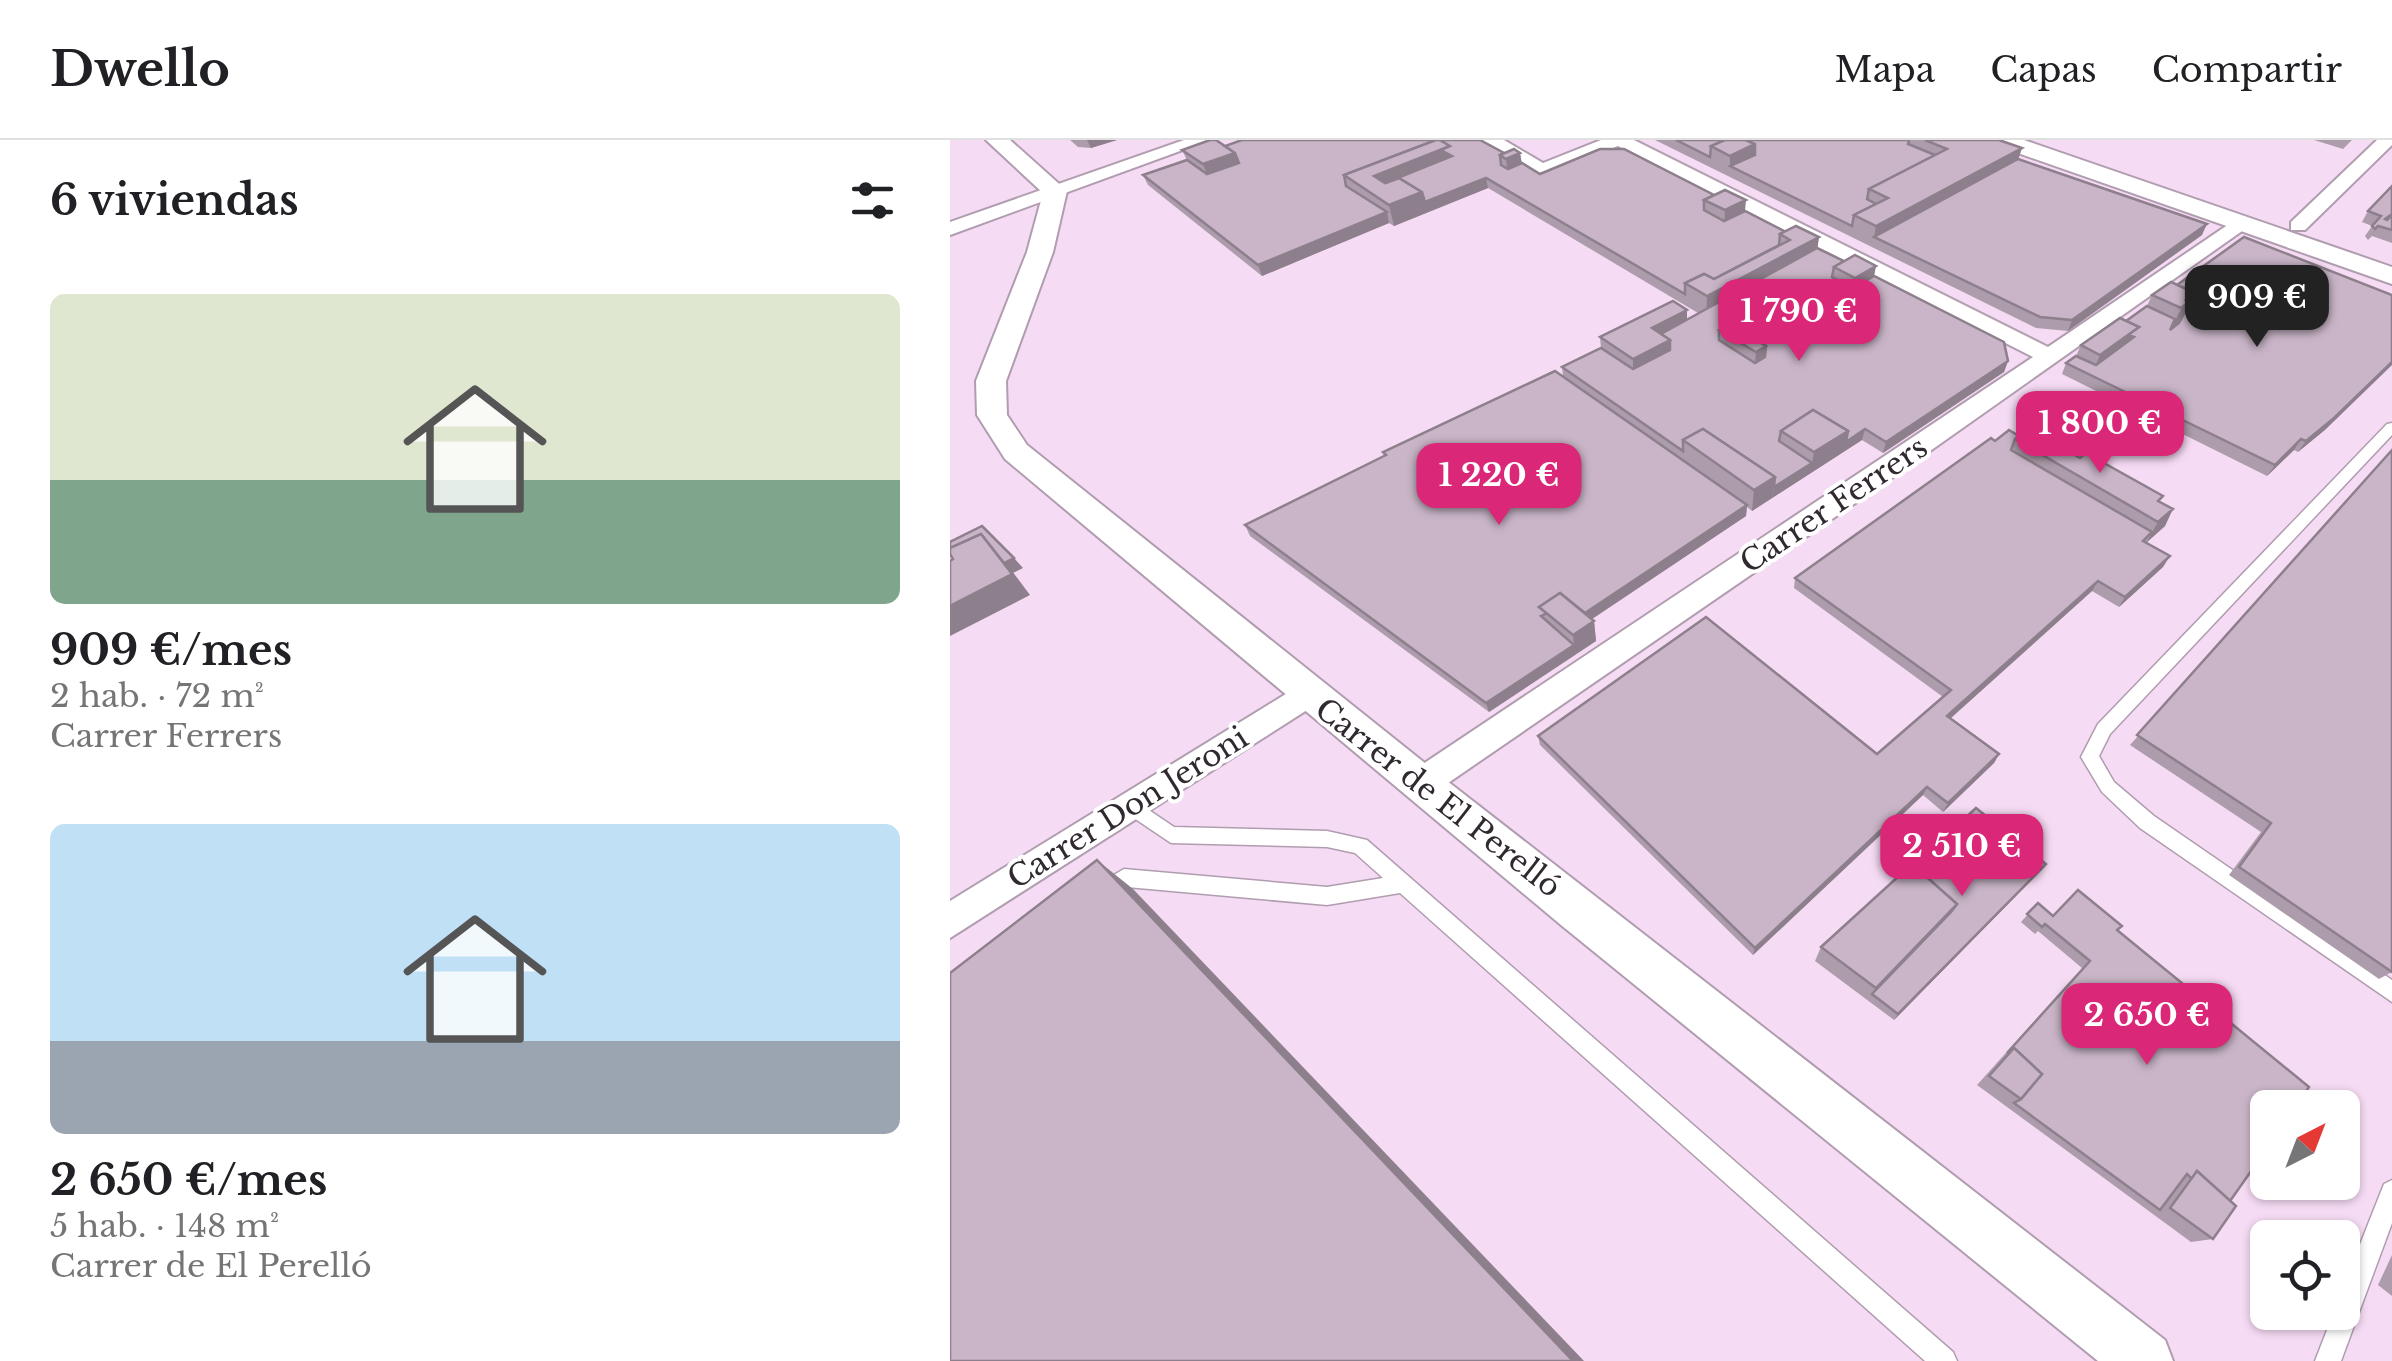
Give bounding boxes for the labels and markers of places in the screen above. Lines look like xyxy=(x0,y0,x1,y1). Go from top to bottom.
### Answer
pin: 909 € xyxy=(2187,265,2327,350)
pin: 1 790 € xyxy=(1707,279,1891,364)
pin: 1 800 € xyxy=(2008,391,2192,476)
pin: 1 220 € xyxy=(1407,443,1591,528)
pin: 2 510 € xyxy=(1870,814,2054,899)
pin: 2 650 € xyxy=(2055,983,2239,1068)

